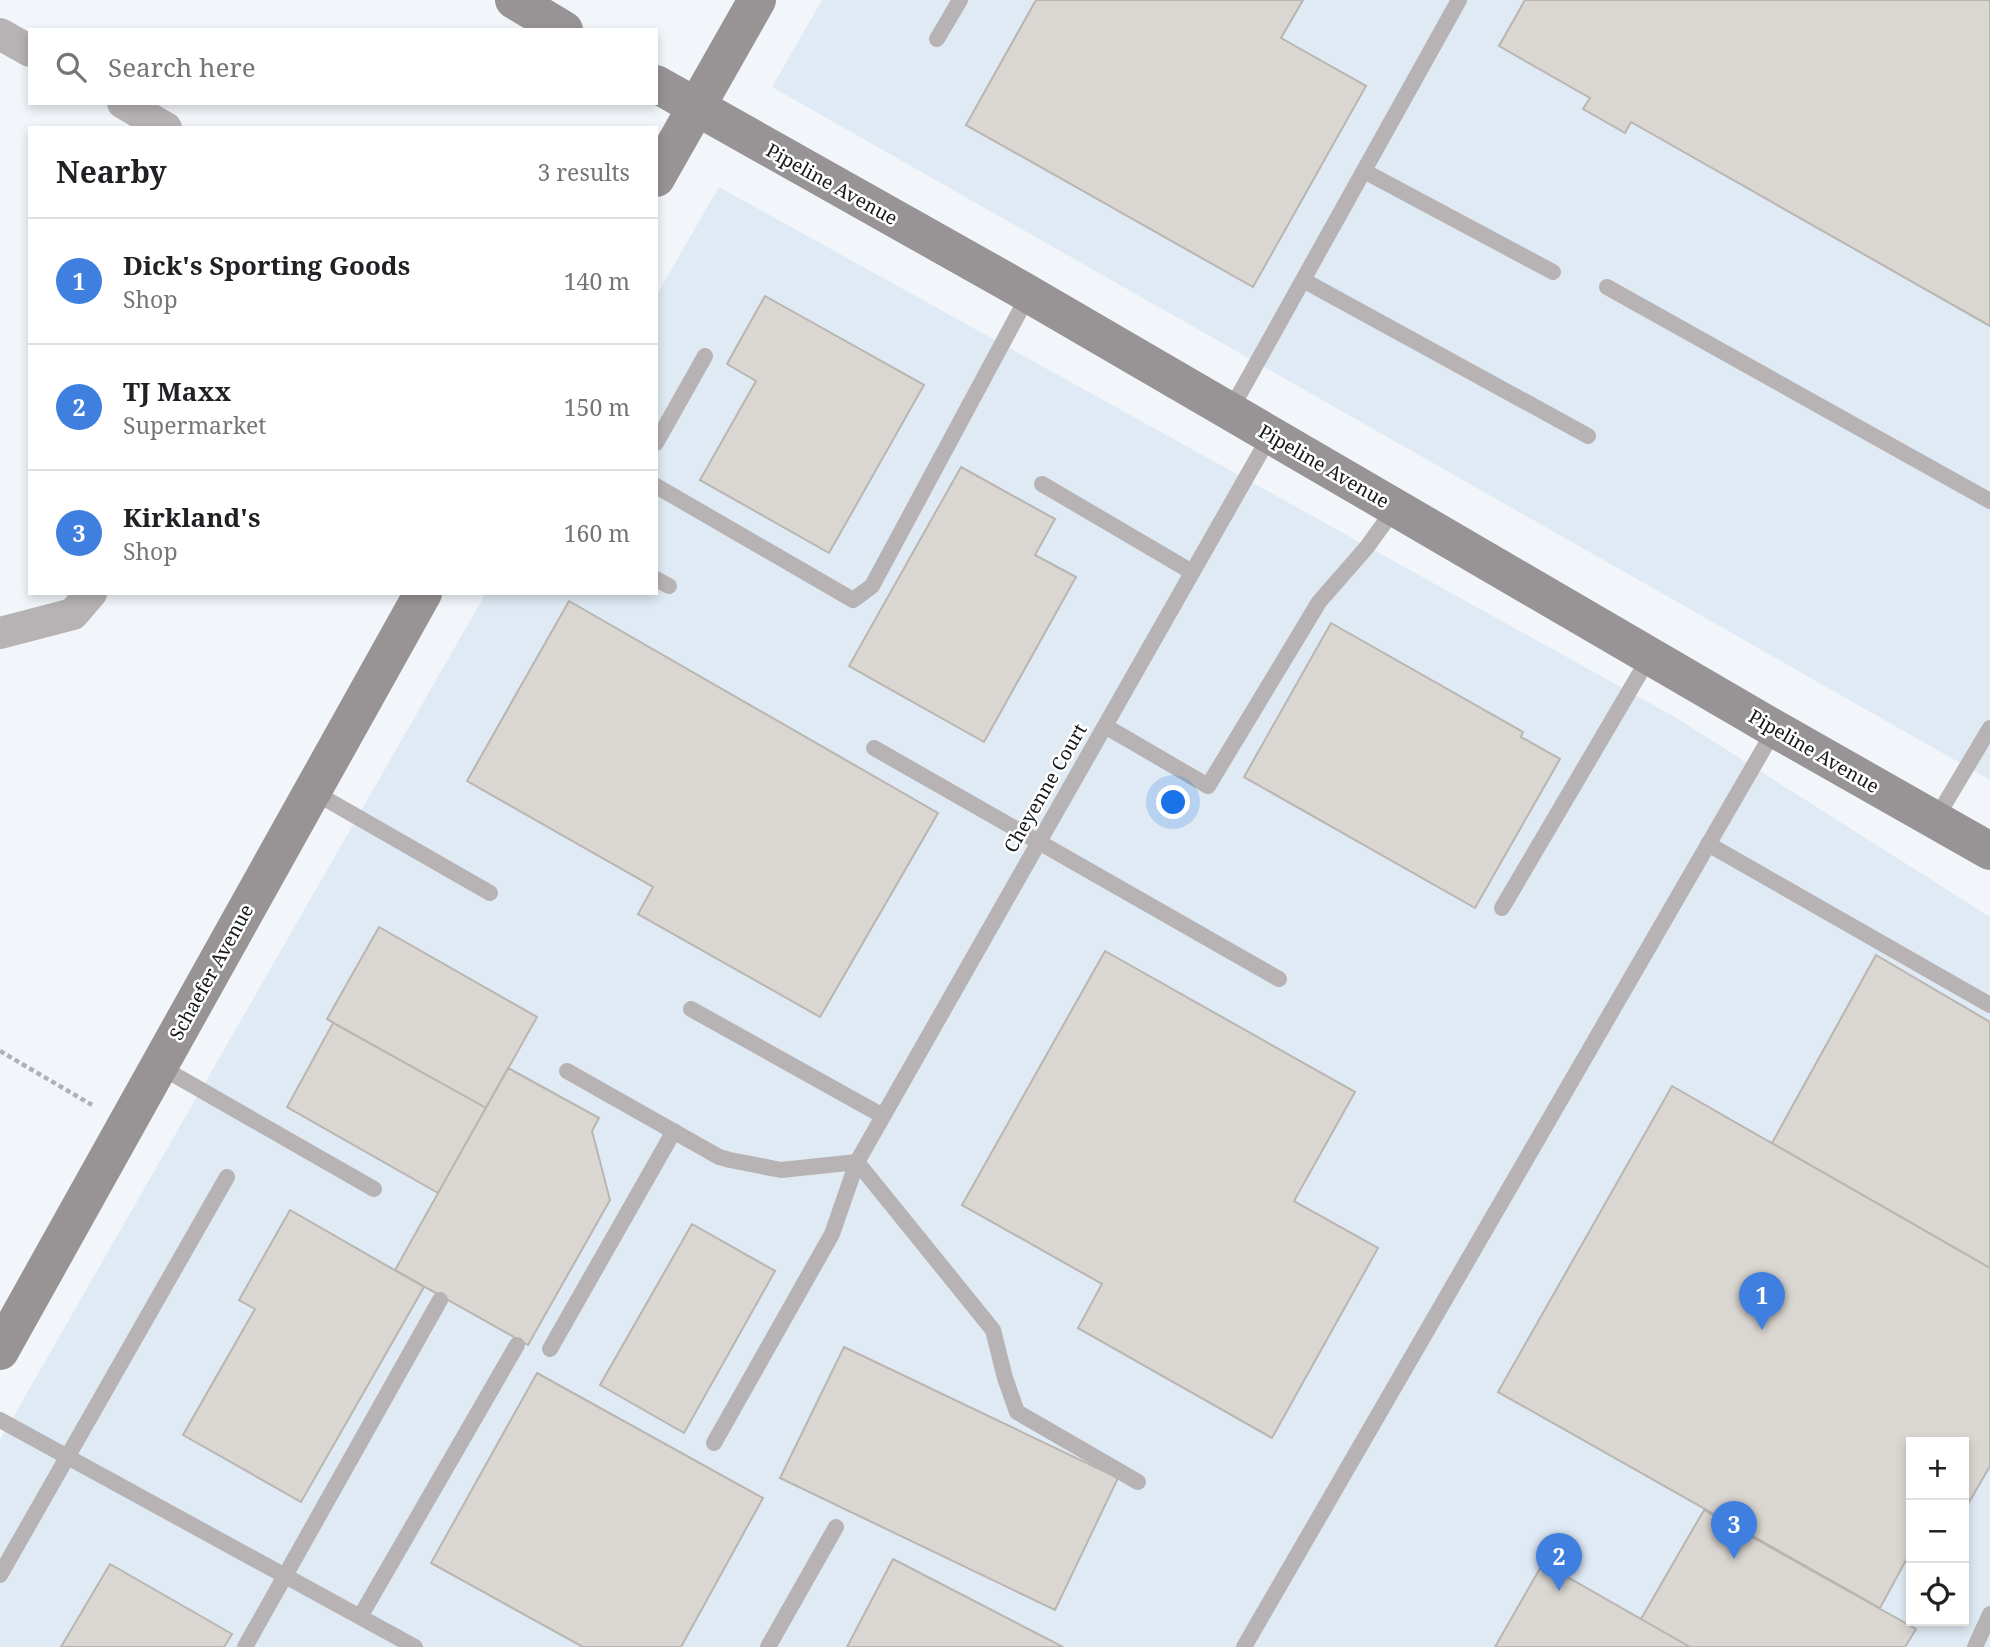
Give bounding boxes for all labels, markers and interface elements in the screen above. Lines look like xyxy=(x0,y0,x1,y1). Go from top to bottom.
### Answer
search box xyxy=(28,28,658,105)
icon: search xyxy=(52,48,90,86)
text: Search here xyxy=(108,49,256,85)
street label: Pipeline Avenue xyxy=(762,137,902,231)
text: Nearby xyxy=(56,151,167,192)
text: 3 results xyxy=(537,156,630,188)
text: Dick's Sporting Goods xyxy=(123,247,410,283)
text: 1 xyxy=(73,265,86,297)
text: 140 m xyxy=(564,265,630,297)
text: Shop xyxy=(123,283,178,315)
text: TJ Maxx xyxy=(123,373,231,409)
text: 2 xyxy=(73,391,86,423)
text: 150 m xyxy=(564,391,630,423)
text: Supermarket xyxy=(123,409,266,441)
street label: Pipeline Avenue xyxy=(1254,418,1394,514)
text: Kirkland's xyxy=(123,499,260,535)
text: 3 xyxy=(73,517,86,549)
text: 160 m xyxy=(564,517,630,549)
text: Shop xyxy=(123,535,178,567)
street label: Pipeline Avenue xyxy=(1744,703,1884,799)
street label: Cheyenne Court xyxy=(998,719,1093,857)
your location xyxy=(1156,785,1190,819)
street label: Schaefer Avenue xyxy=(163,899,259,1045)
pin: 1 xyxy=(1739,1272,1785,1330)
map controls xyxy=(1906,1437,1969,1626)
button: + xyxy=(1906,1437,1969,1500)
button: − xyxy=(1906,1500,1969,1563)
pin: 3 xyxy=(1711,1501,1757,1559)
pin: 2 xyxy=(1536,1533,1582,1591)
button: locate xyxy=(1906,1563,1969,1626)

